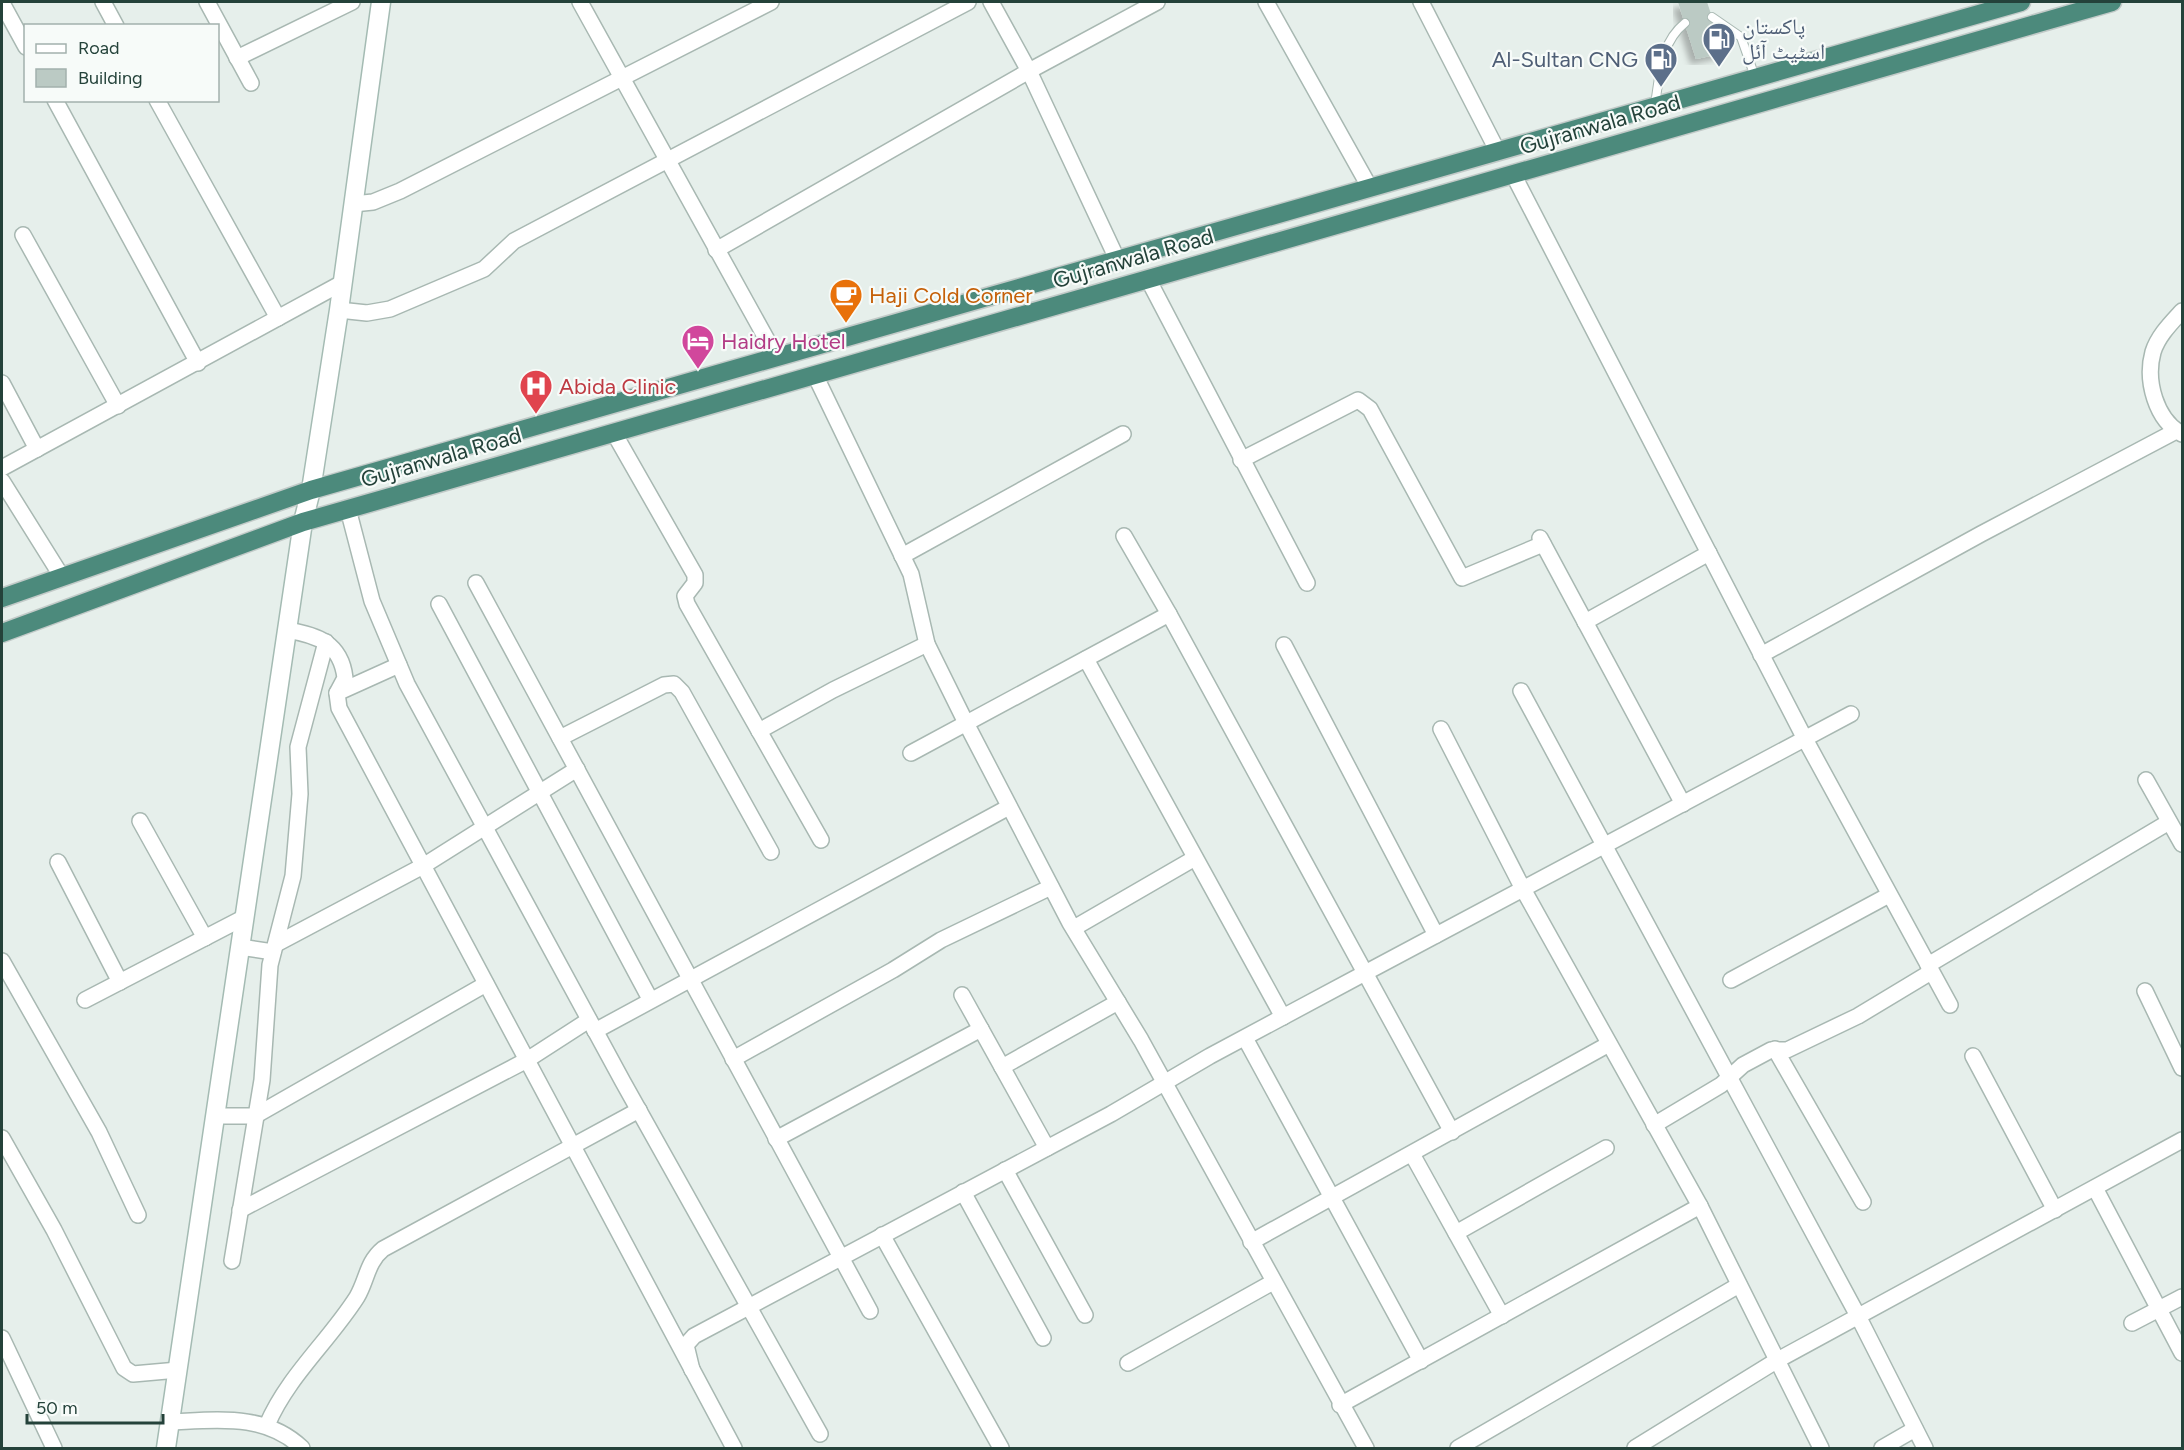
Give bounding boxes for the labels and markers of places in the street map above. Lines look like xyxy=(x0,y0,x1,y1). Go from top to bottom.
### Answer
place label: پاکستان اسٹیٹ آئل xyxy=(1742,13,1825,65)
fuel station icon: پاکستان اسٹیٹ آئل xyxy=(1701,21,1737,68)
fuel station icon: Al-Sultan CNG xyxy=(1643,41,1679,88)
place label: Al-Sultan CNG xyxy=(1492,46,1638,73)
cafe icon: Haji Cold Corner xyxy=(828,277,864,324)
place label: Haji Cold Corner xyxy=(869,282,1033,309)
hotel icon: Haidry Hotel xyxy=(680,323,716,370)
place label: Haidry Hotel xyxy=(721,328,846,355)
hospital icon: Abida Clinic xyxy=(518,368,554,415)
place label: Abida Clinic xyxy=(559,373,677,400)

